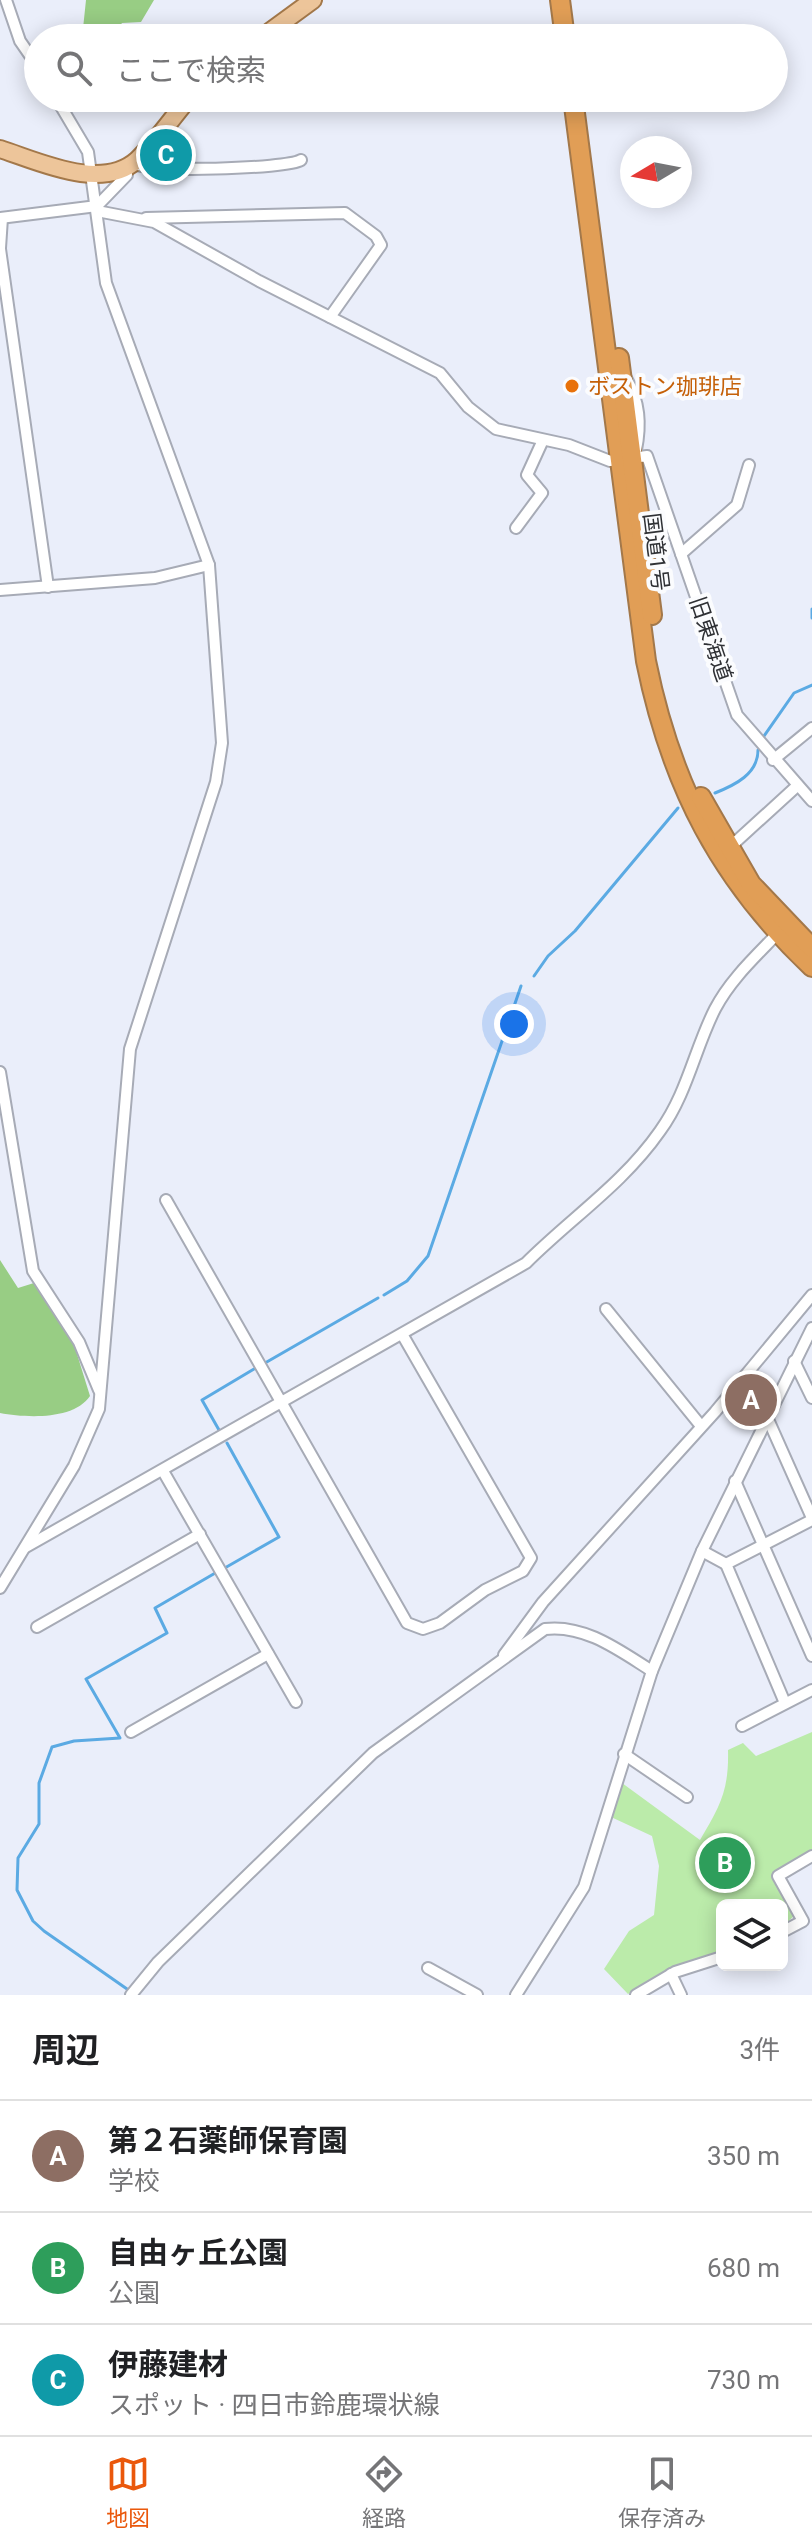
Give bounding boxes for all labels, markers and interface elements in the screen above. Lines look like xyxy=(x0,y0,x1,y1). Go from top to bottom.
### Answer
search box xyxy=(24,24,788,112)
icon: search xyxy=(52,46,96,90)
text: ここで検索 xyxy=(116,53,266,88)
pin: C xyxy=(140,125,192,185)
north arrow xyxy=(620,136,692,208)
place label: ボストン珈琲店 xyxy=(588,374,742,399)
marker: ボストン珈琲店 xyxy=(563,377,581,395)
street label: 国道1号 xyxy=(639,512,673,592)
street label: 旧東海道 xyxy=(685,593,737,685)
your location xyxy=(494,1004,534,1044)
pin: A xyxy=(725,1370,777,1430)
pin: B xyxy=(699,1833,751,1893)
map controls xyxy=(716,1899,788,1971)
button: layers xyxy=(716,1899,788,1971)
text: 周辺 xyxy=(32,2030,100,2070)
text: 3件 xyxy=(739,2035,780,2065)
text: 第２石薬師保育園 xyxy=(108,2123,348,2158)
text: A xyxy=(49,2141,67,2171)
text: 350 m xyxy=(707,2141,780,2171)
text: 学校 xyxy=(108,2166,160,2196)
text: 自由ヶ丘公園 xyxy=(108,2235,288,2270)
text: B xyxy=(50,2253,66,2283)
text: 680 m xyxy=(707,2253,780,2283)
text: 公園 xyxy=(108,2278,160,2308)
text: 伊藤建材 xyxy=(108,2347,228,2382)
text: C xyxy=(49,2365,67,2395)
text: 730 m xyxy=(707,2365,780,2395)
text: スポット · 四日市鈴鹿環状線 xyxy=(108,2390,440,2420)
tab: 地図 xyxy=(106,2452,150,2532)
tab: 経路 xyxy=(362,2452,406,2532)
tab: 保存済み xyxy=(618,2452,706,2532)

